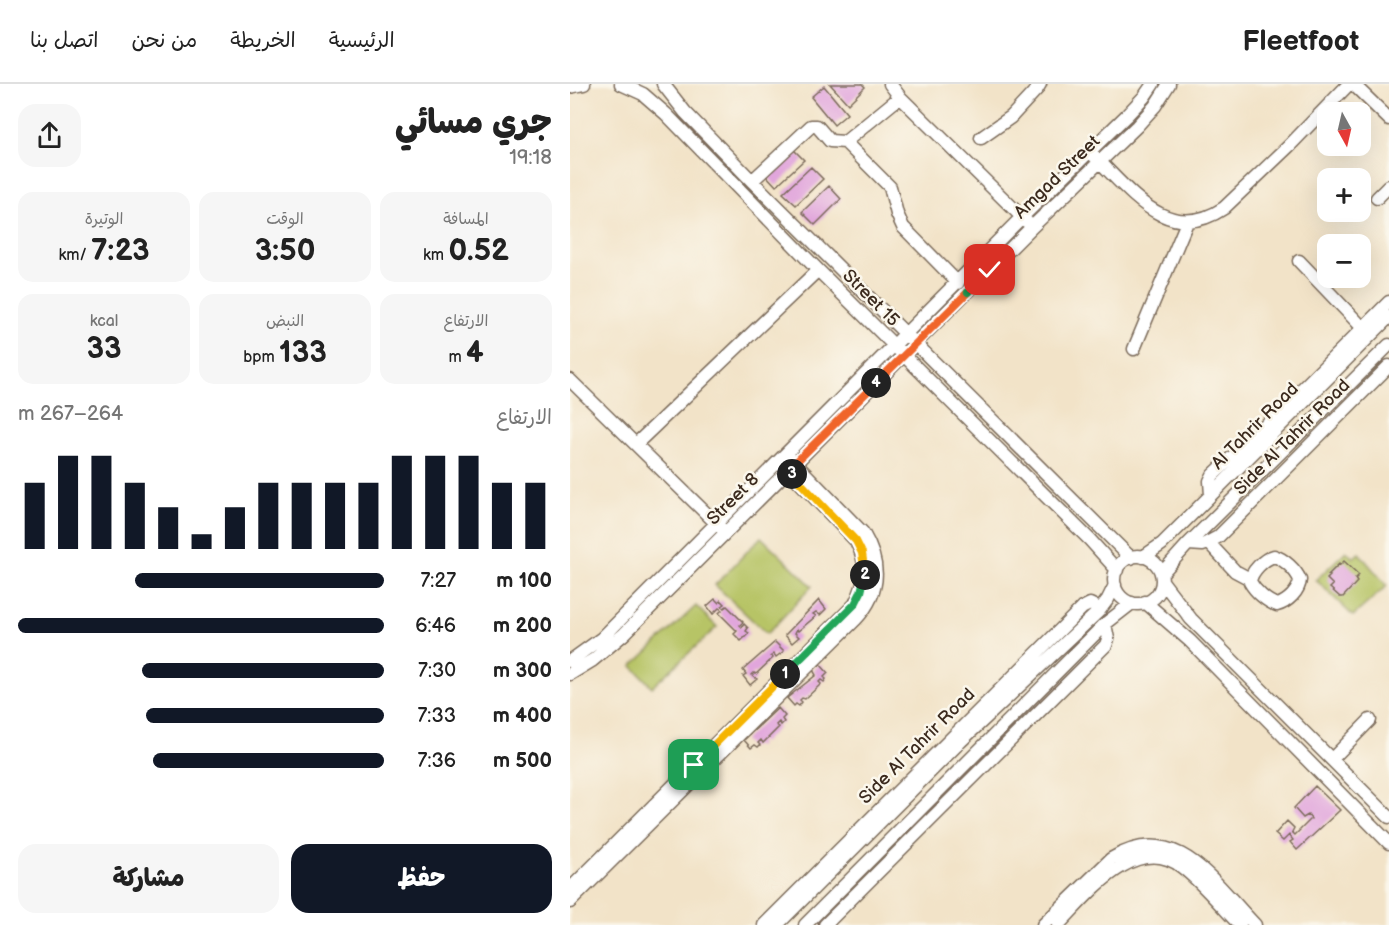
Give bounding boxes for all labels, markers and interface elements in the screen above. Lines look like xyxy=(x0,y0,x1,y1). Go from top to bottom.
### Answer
text: Fleetfoot xyxy=(1243,25,1359,58)
text: اتصل بنا xyxy=(30,28,98,53)
text: من نحن xyxy=(131,28,197,53)
text: الخريطة xyxy=(230,28,296,53)
text: الرئيسية xyxy=(329,28,395,53)
north arrow xyxy=(1317,102,1371,156)
map controls xyxy=(1317,102,1371,288)
text: جري مسائي xyxy=(395,103,552,143)
button: share xyxy=(18,104,81,167)
street label: Amgad Street xyxy=(1010,131,1104,223)
text: 19:18 xyxy=(509,146,552,170)
button: + xyxy=(1317,168,1371,222)
text: الوتيرة xyxy=(85,210,123,229)
text: الوقت xyxy=(266,210,304,229)
text: المسافة xyxy=(443,210,489,229)
text: 7:23 xyxy=(91,233,150,269)
text: 3:50 xyxy=(255,233,315,269)
text: 0.52 xyxy=(448,233,509,269)
button: − xyxy=(1317,234,1371,288)
pin xyxy=(964,244,1015,295)
text: /km xyxy=(58,246,91,265)
text: km xyxy=(423,246,448,265)
icon: check xyxy=(973,253,1006,286)
street label: Street 15 xyxy=(838,265,904,331)
text: kcal xyxy=(90,312,118,331)
text: النبض xyxy=(266,312,304,331)
text: الارتفاع xyxy=(444,312,488,331)
text: 33 xyxy=(86,331,122,367)
text: 133 xyxy=(279,335,327,371)
text: 4 xyxy=(466,335,484,371)
text: bpm xyxy=(243,348,279,367)
text: m xyxy=(448,348,466,367)
pin: 4 xyxy=(861,368,891,398)
text: 4 xyxy=(871,373,881,392)
street label: Side Al Tahrir Road xyxy=(1230,375,1354,499)
street label: Al Tahrir Road xyxy=(1207,378,1303,474)
text: 264–267 m xyxy=(18,402,123,426)
text: الارتفاع xyxy=(496,406,552,430)
pin: 3 xyxy=(777,459,807,489)
text: 3 xyxy=(787,464,797,483)
street label: Street 8 xyxy=(703,469,763,529)
pin: 2 xyxy=(850,560,880,590)
text: 2 xyxy=(860,565,870,584)
text: 7:27 xyxy=(421,569,456,593)
text: 100 m xyxy=(496,569,552,593)
text: 6:46 xyxy=(415,614,456,638)
text: 200 m xyxy=(493,614,552,638)
text: 7:30 xyxy=(418,659,456,683)
text: 300 m xyxy=(493,659,552,683)
pin: 1 xyxy=(770,659,800,689)
text: 1 xyxy=(782,664,788,683)
street label: Side Al Tahrir Road xyxy=(855,684,979,808)
text: 7:33 xyxy=(418,704,456,728)
text: 400 m xyxy=(493,704,552,728)
pin xyxy=(668,739,719,790)
icon: arrive xyxy=(677,748,710,781)
text: 7:36 xyxy=(418,749,456,773)
text: 500 m xyxy=(493,749,552,773)
button: مشاركة xyxy=(18,844,279,913)
button: حفظ xyxy=(291,844,552,913)

